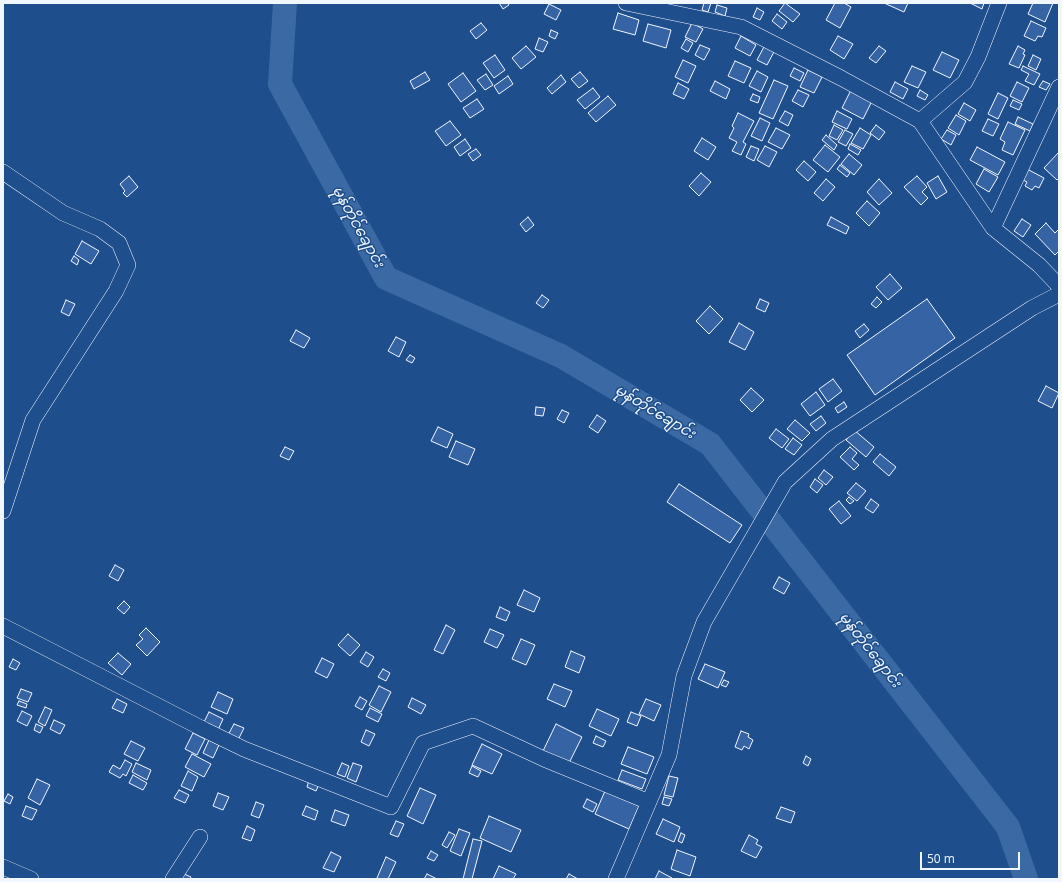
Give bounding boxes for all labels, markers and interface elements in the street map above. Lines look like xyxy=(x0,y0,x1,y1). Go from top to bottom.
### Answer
water label: မုန်တိုင်ချောင်း xyxy=(328,183,388,271)
water label: မုန်တိုင်ချောင်း xyxy=(612,381,698,443)
water label: မုန်တိုင်ချောင်း xyxy=(835,609,905,691)
scale bar xyxy=(922,844,1022,870)
text: 50 m xyxy=(927,850,955,867)

